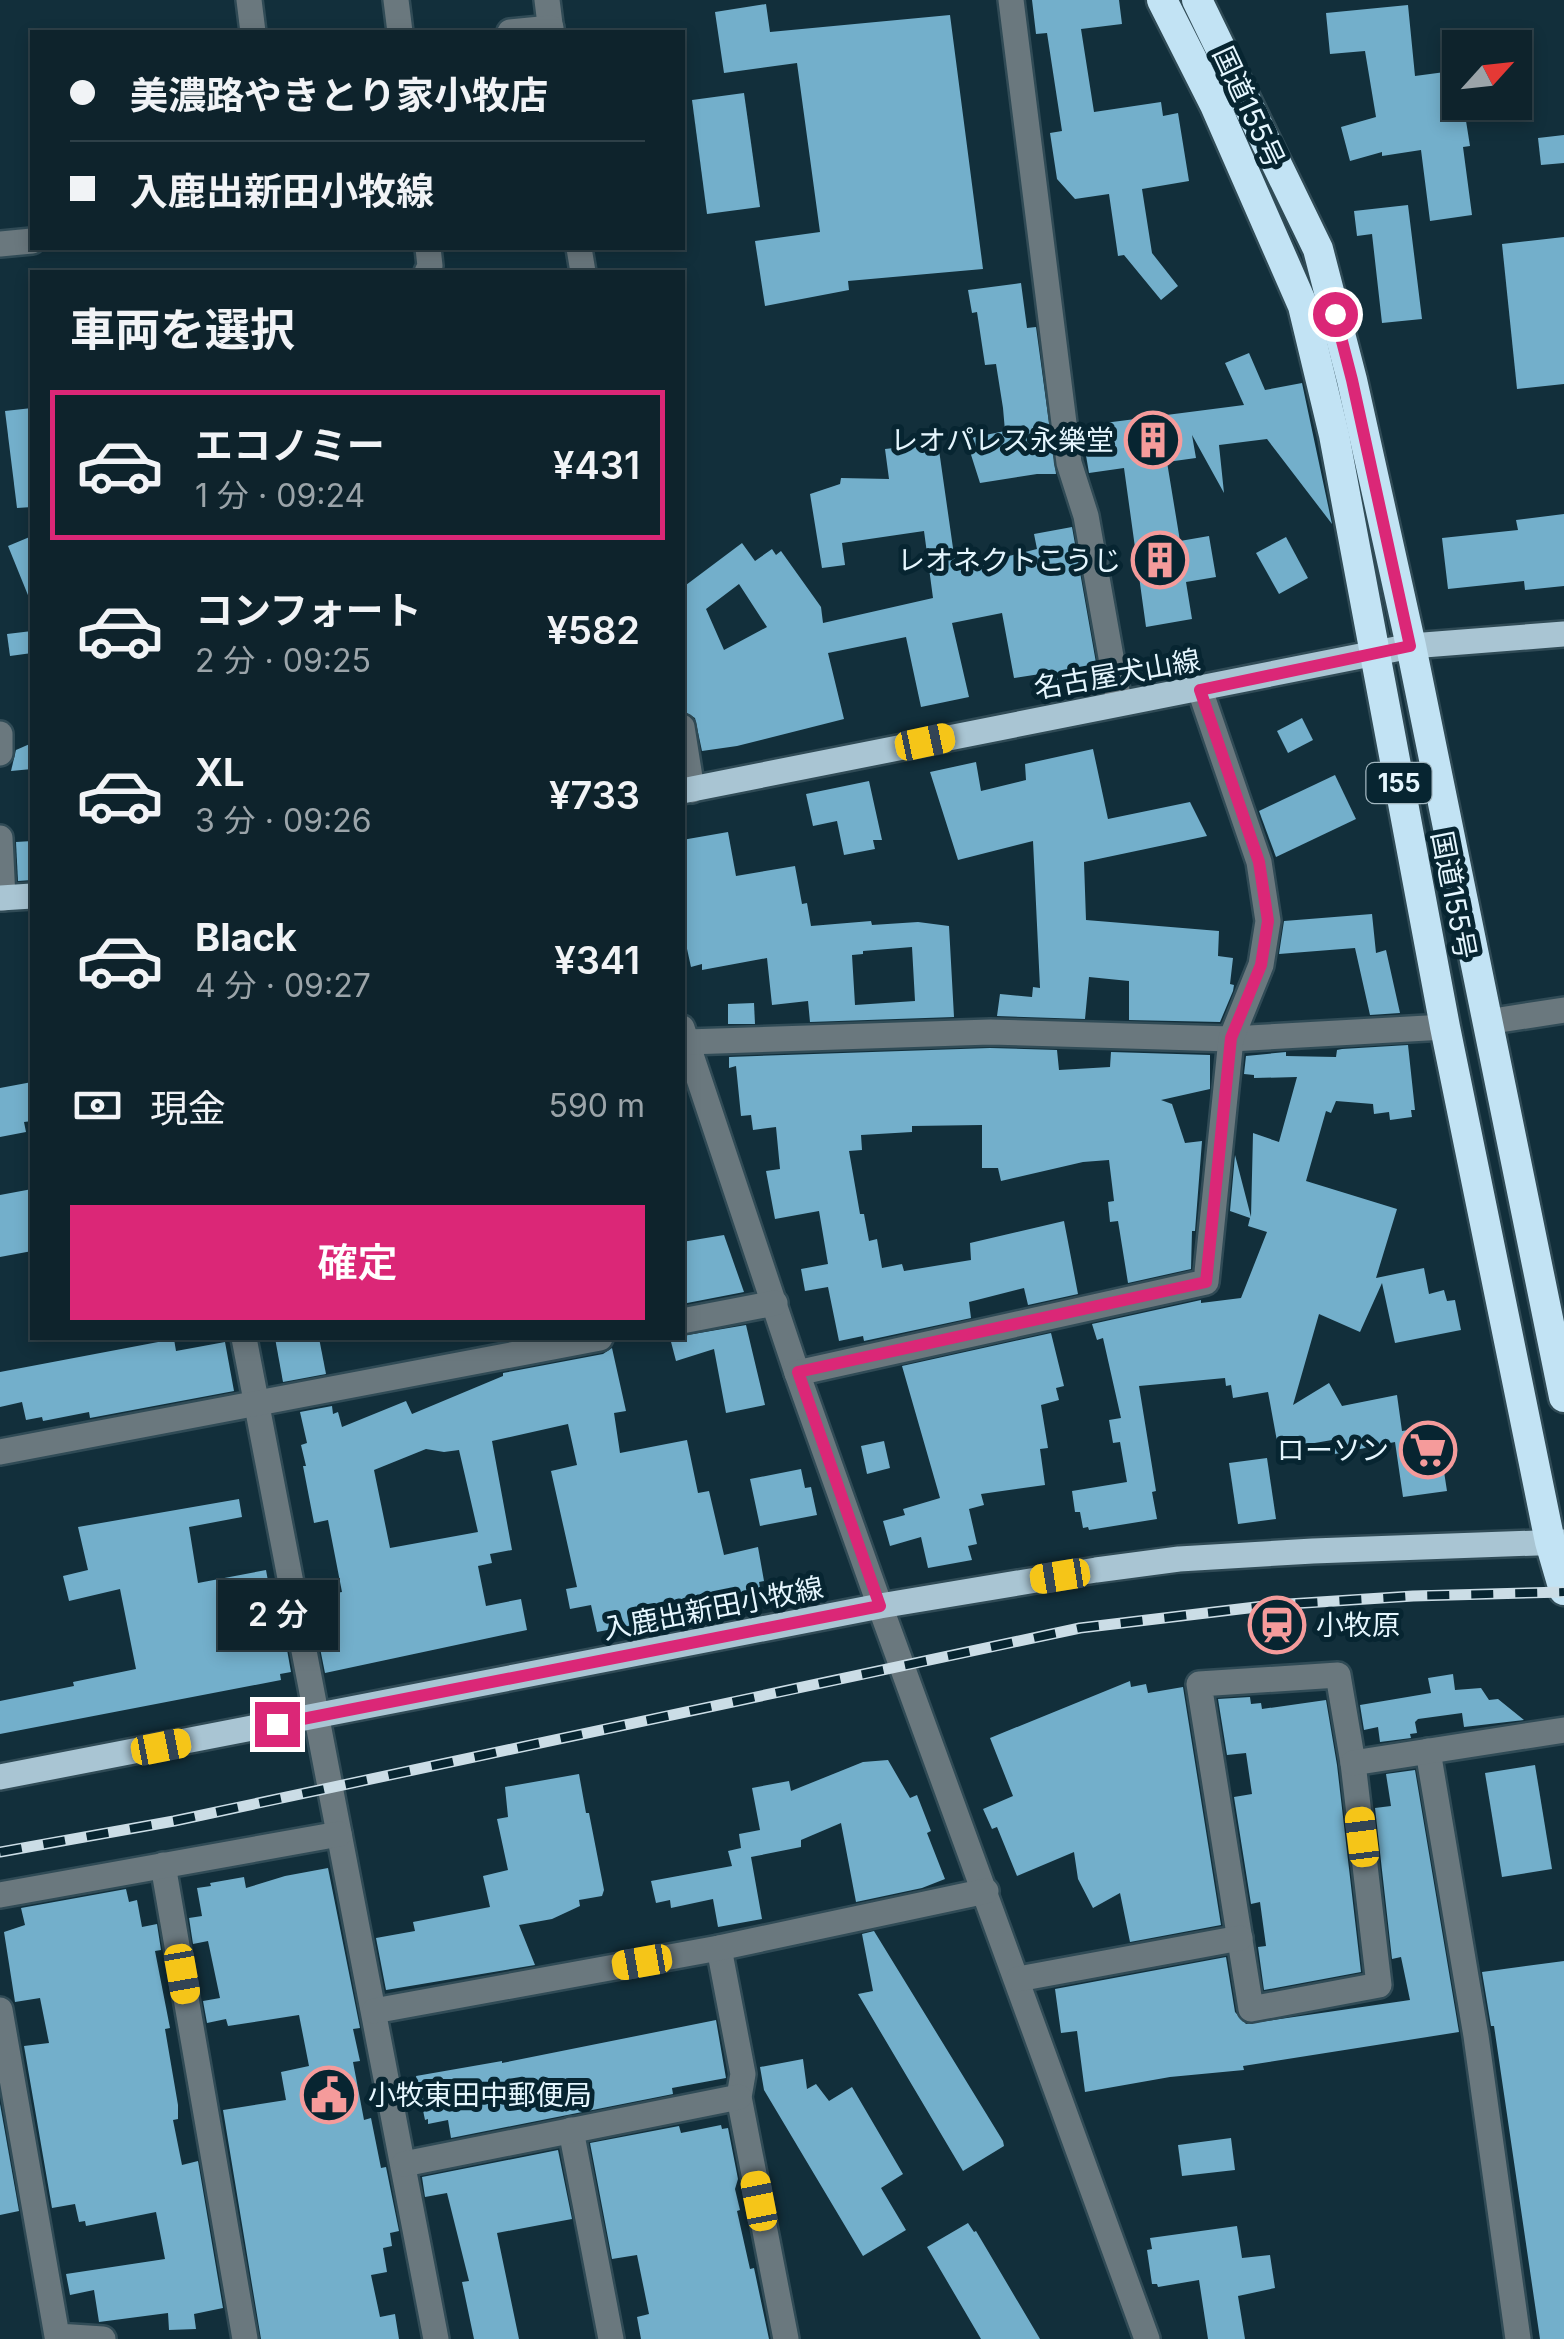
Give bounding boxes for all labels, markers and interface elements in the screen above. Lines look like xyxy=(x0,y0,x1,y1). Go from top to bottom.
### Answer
north arrow xyxy=(1442,30,1532,120)
map controls xyxy=(1442,30,1532,120)
street label: 国道155号 xyxy=(1206,41,1292,173)
text: 美濃路やきとり家小牧店 xyxy=(130,72,548,118)
text: 入鹿出新田小牧線 xyxy=(130,168,434,214)
route start xyxy=(1313,292,1358,337)
text: 車両を選択 xyxy=(70,302,295,357)
building icon: レオパレス永樂堂 xyxy=(1123,410,1183,470)
icon: car xyxy=(75,420,165,510)
text: エコノミー xyxy=(195,422,385,468)
place label: レオパレス永樂堂 xyxy=(890,423,1114,457)
text: ¥431 xyxy=(553,442,640,488)
text: 1 分 · 09:24 xyxy=(195,476,365,515)
building icon: レオネクトこうじ xyxy=(1130,530,1190,590)
place label: レオネクトこうじ xyxy=(897,543,1121,577)
icon: car xyxy=(75,585,165,675)
text: コンフォート xyxy=(195,587,422,633)
text: ¥582 xyxy=(547,607,640,653)
text: 2 分 · 09:25 xyxy=(195,641,371,680)
street label: 名古屋犬山線 xyxy=(1031,643,1203,705)
car xyxy=(893,721,957,763)
text: XL xyxy=(195,749,245,795)
icon: car xyxy=(75,750,165,840)
road number: 155 xyxy=(1366,763,1432,803)
text: ¥733 xyxy=(549,772,640,818)
text: 3 分 · 09:26 xyxy=(195,801,372,840)
street label: 国道155号 xyxy=(1425,828,1483,962)
text: Black xyxy=(195,914,297,960)
icon: car xyxy=(75,915,165,1005)
text: ¥341 xyxy=(554,937,640,983)
text: 4 分 · 09:27 xyxy=(195,966,371,1005)
icon: cash xyxy=(70,1078,125,1133)
text: 現金 xyxy=(150,1085,226,1131)
text: 590 m xyxy=(548,1086,645,1125)
button: 確定 xyxy=(70,1205,645,1320)
supermarket icon: ローソン xyxy=(1398,1420,1458,1480)
place label: ローソン xyxy=(1277,1433,1389,1467)
car xyxy=(1028,1556,1092,1596)
street label: 入鹿出新田小牧線 xyxy=(600,1570,826,1646)
callout: 2 分 xyxy=(217,1579,337,1649)
text: 2 分 xyxy=(248,1595,308,1634)
station icon: 小牧原 xyxy=(1247,1595,1307,1655)
place label: 小牧原 xyxy=(1316,1608,1400,1642)
route end xyxy=(255,1702,300,1747)
car xyxy=(129,1727,193,1767)
car xyxy=(1343,1805,1381,1869)
car xyxy=(162,1942,202,2006)
car xyxy=(610,1942,674,1982)
public building icon: 小牧東田中郵便局 xyxy=(299,2065,359,2125)
place label: 小牧東田中郵便局 xyxy=(368,2078,592,2112)
car xyxy=(739,2169,779,2233)

